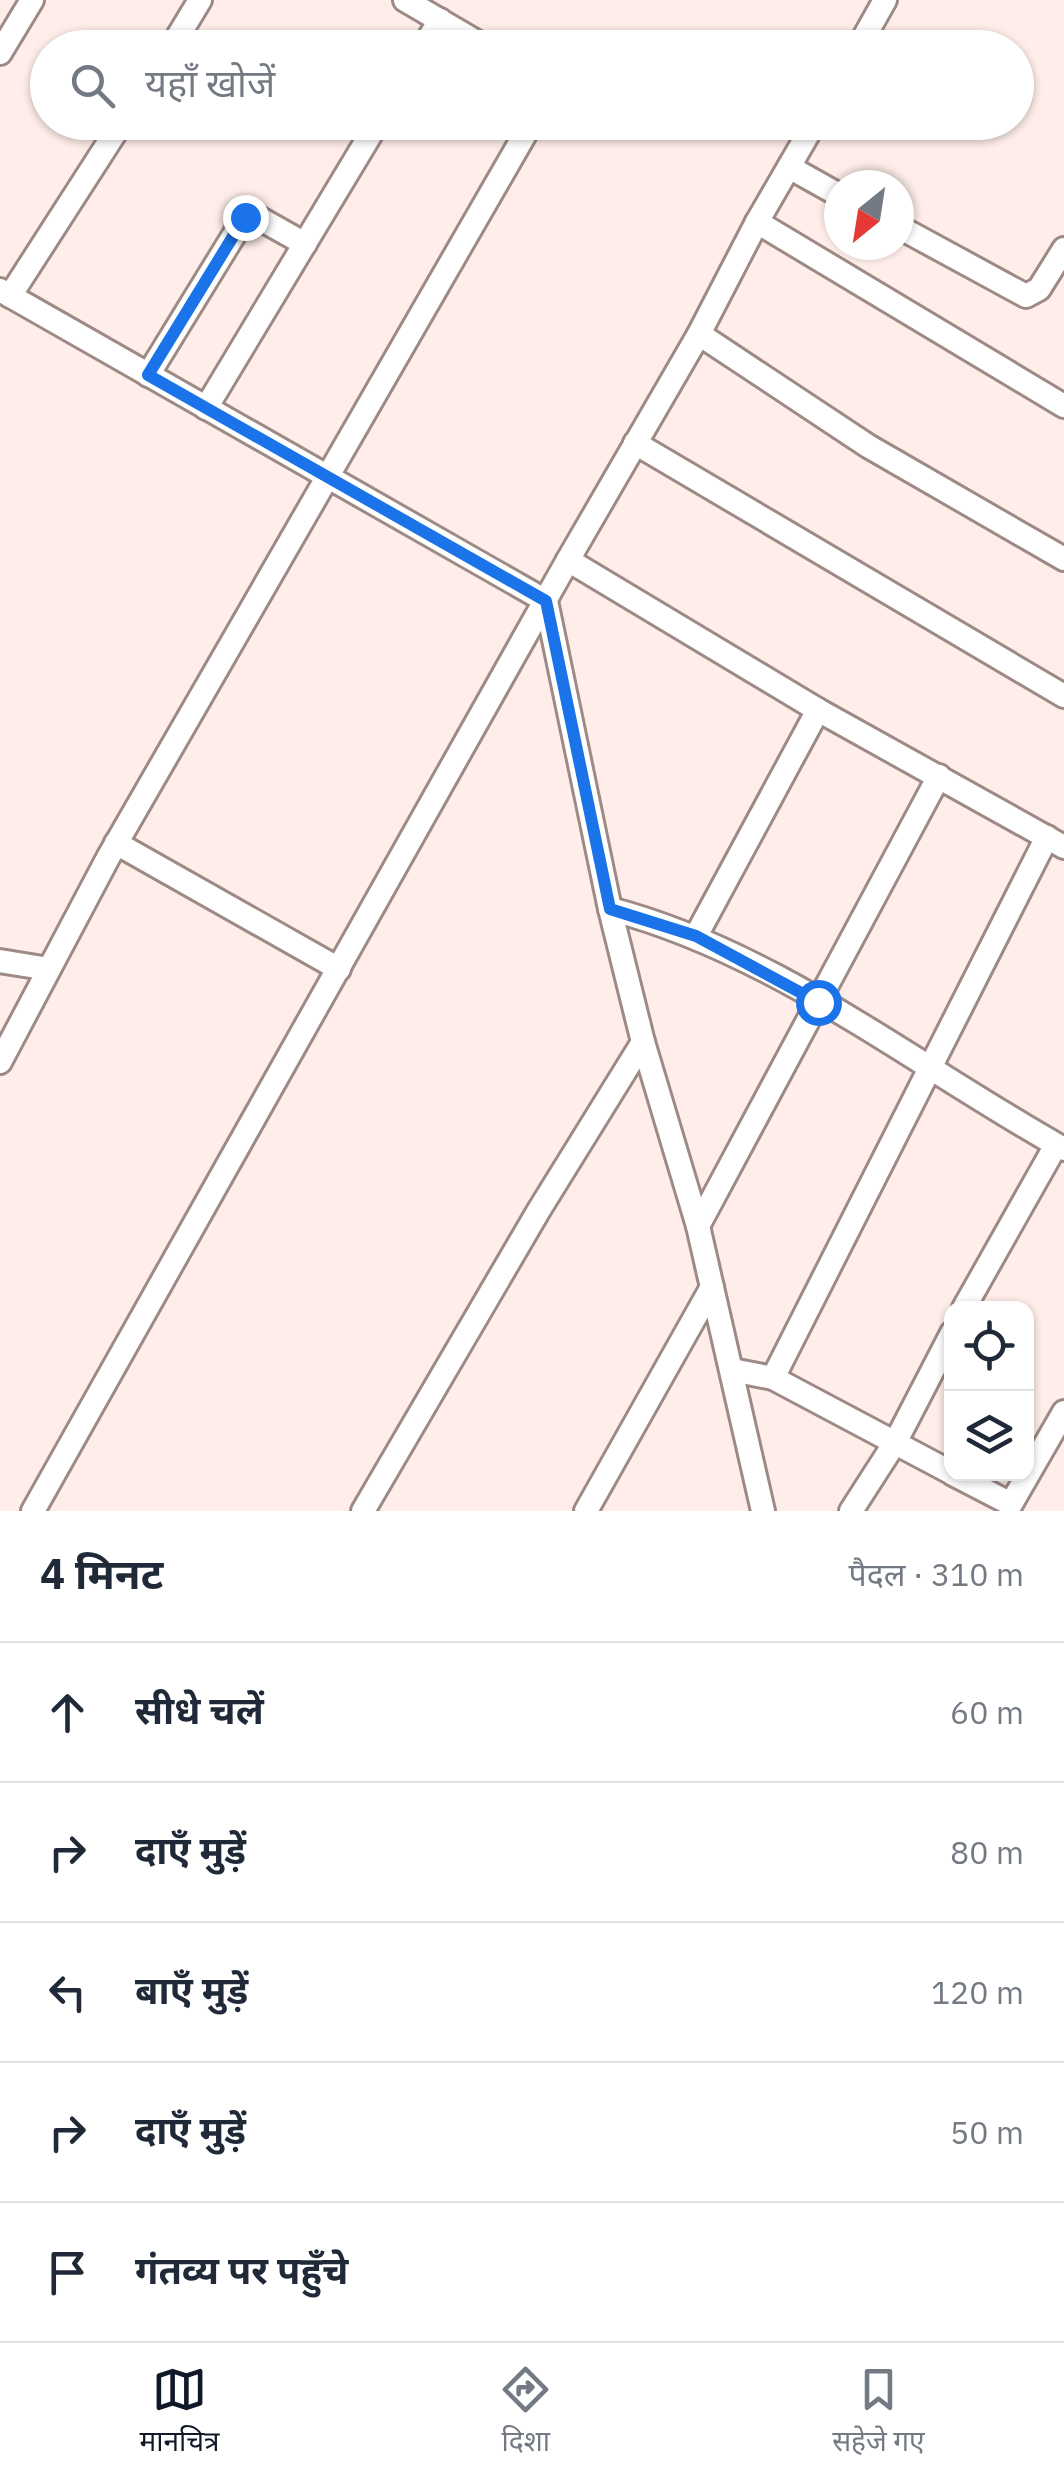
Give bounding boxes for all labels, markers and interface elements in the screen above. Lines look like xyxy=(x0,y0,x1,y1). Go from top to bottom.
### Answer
search box xyxy=(30,30,1034,140)
icon: search xyxy=(65,58,120,113)
text: यहाँ खोजें xyxy=(145,58,275,107)
north arrow xyxy=(824,170,914,260)
route end xyxy=(223,195,269,241)
route start xyxy=(796,980,842,1026)
map controls xyxy=(944,1301,1034,1481)
button: locate xyxy=(944,1301,1034,1391)
button: layers xyxy=(944,1391,1034,1481)
text: 4 मिनट xyxy=(40,1546,163,1601)
text: पैदल · 310 m xyxy=(849,1553,1024,1595)
icon: ahead xyxy=(40,1685,95,1740)
text: सीधे चलें xyxy=(135,1685,264,1734)
text: 60 m xyxy=(950,1691,1024,1733)
icon: right xyxy=(40,1825,95,1880)
text: दाएँ मुड़ें xyxy=(135,1825,246,1874)
text: 80 m xyxy=(950,1831,1024,1873)
icon: left xyxy=(40,1965,95,2020)
text: बाएँ मुड़ें xyxy=(135,1965,248,2014)
text: 120 m xyxy=(931,1971,1024,2013)
icon: right xyxy=(40,2105,95,2160)
text: दाएँ मुड़ें xyxy=(135,2105,246,2154)
text: 50 m xyxy=(950,2111,1024,2153)
icon: arrive xyxy=(40,2245,95,2300)
text: गंतव्य पर पहुँचे xyxy=(135,2245,348,2294)
tab: मानचित्र xyxy=(139,2362,219,2462)
tab: दिशा xyxy=(498,2362,553,2462)
tab: सहेजे गए xyxy=(832,2362,925,2462)

